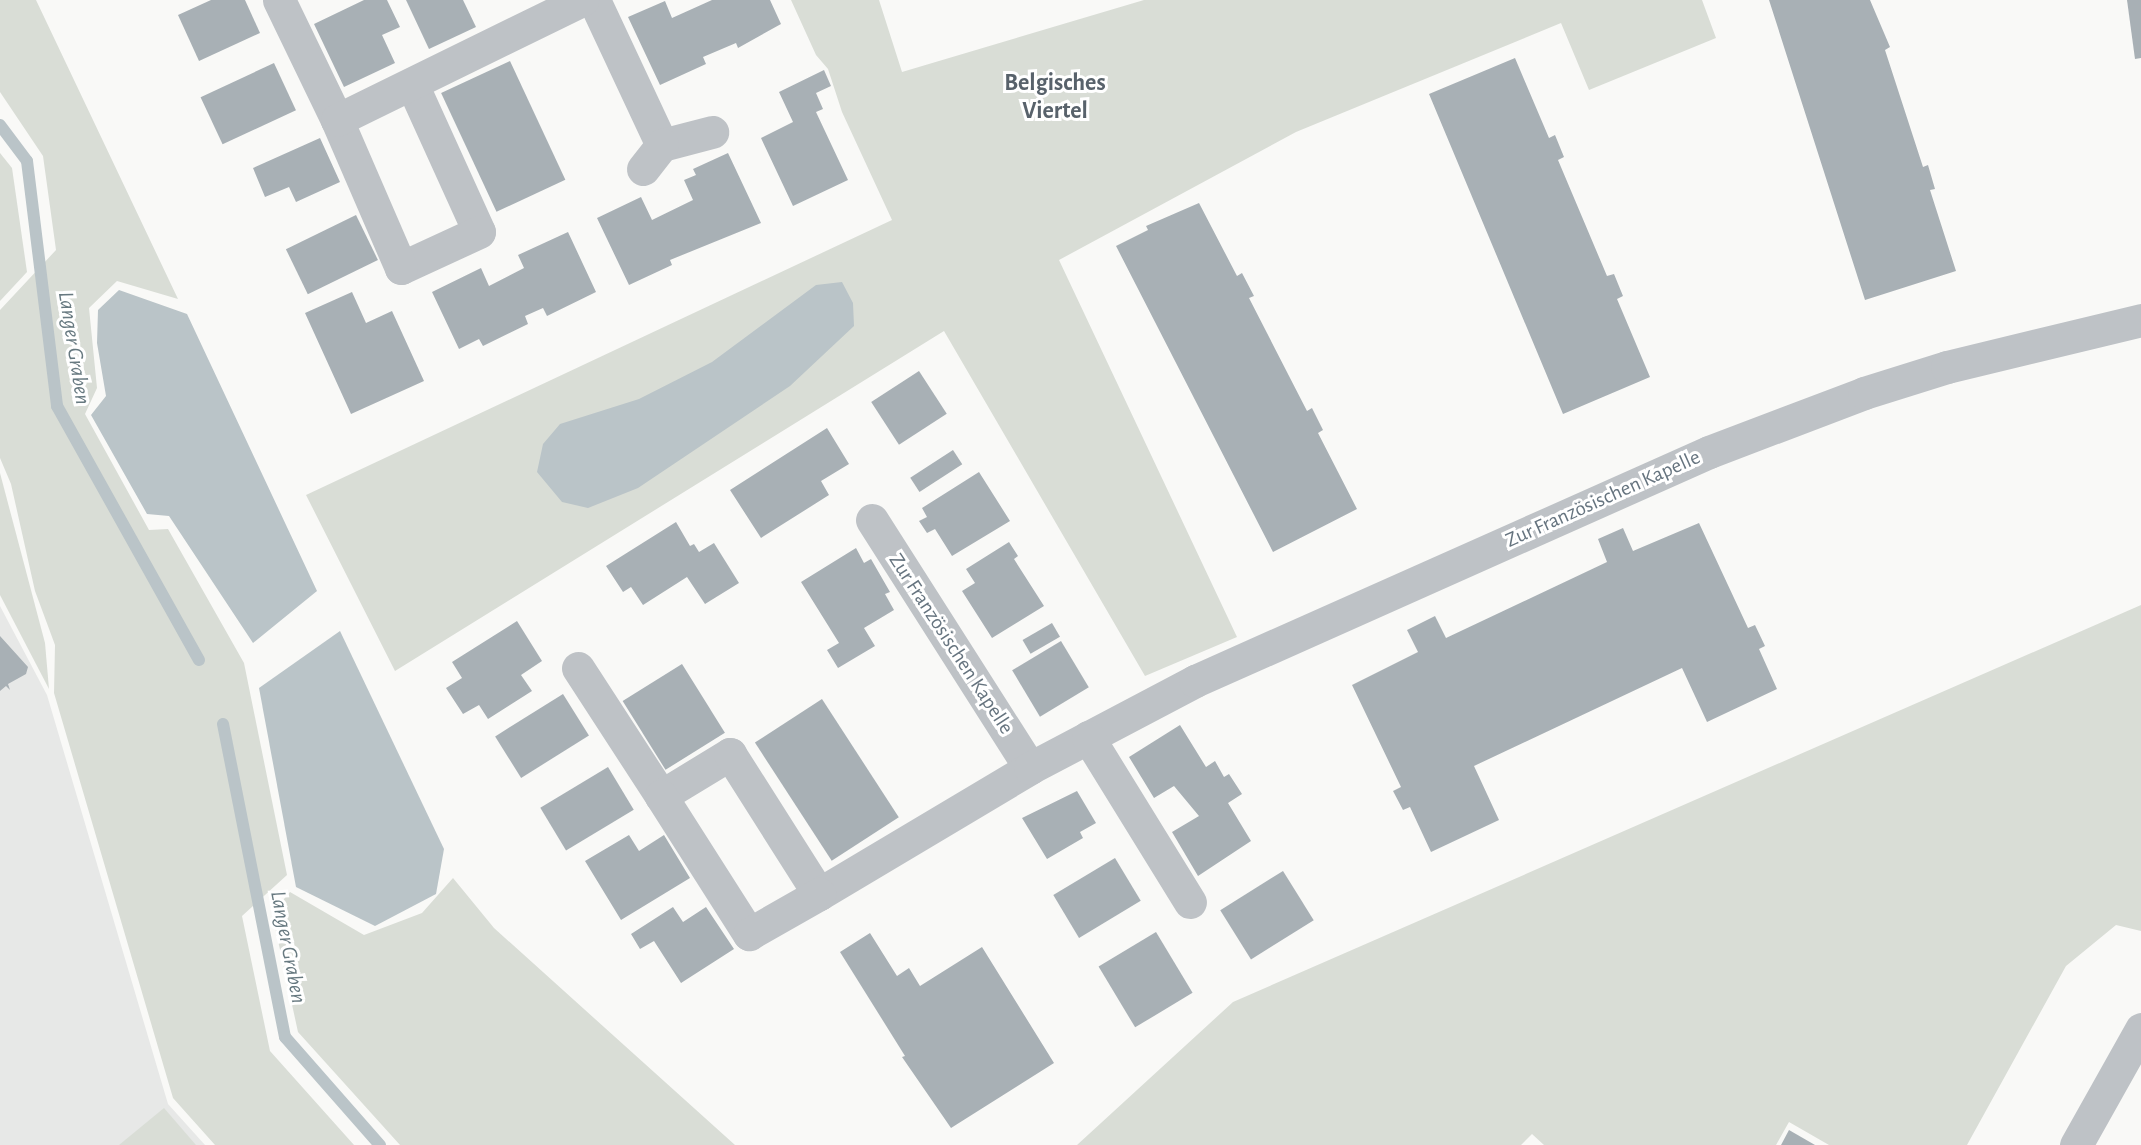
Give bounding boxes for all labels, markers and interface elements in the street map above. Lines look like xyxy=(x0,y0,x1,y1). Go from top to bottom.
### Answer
district label: Belgisches Viertel xyxy=(1004,70,1106,126)
water label: Langer Graben xyxy=(52,290,96,406)
street label: Zur Französischen Kapelle xyxy=(1502,445,1704,553)
street label: Zur Französischen Kapelle xyxy=(883,549,1019,739)
water label: Langer Graben xyxy=(264,888,312,1006)

